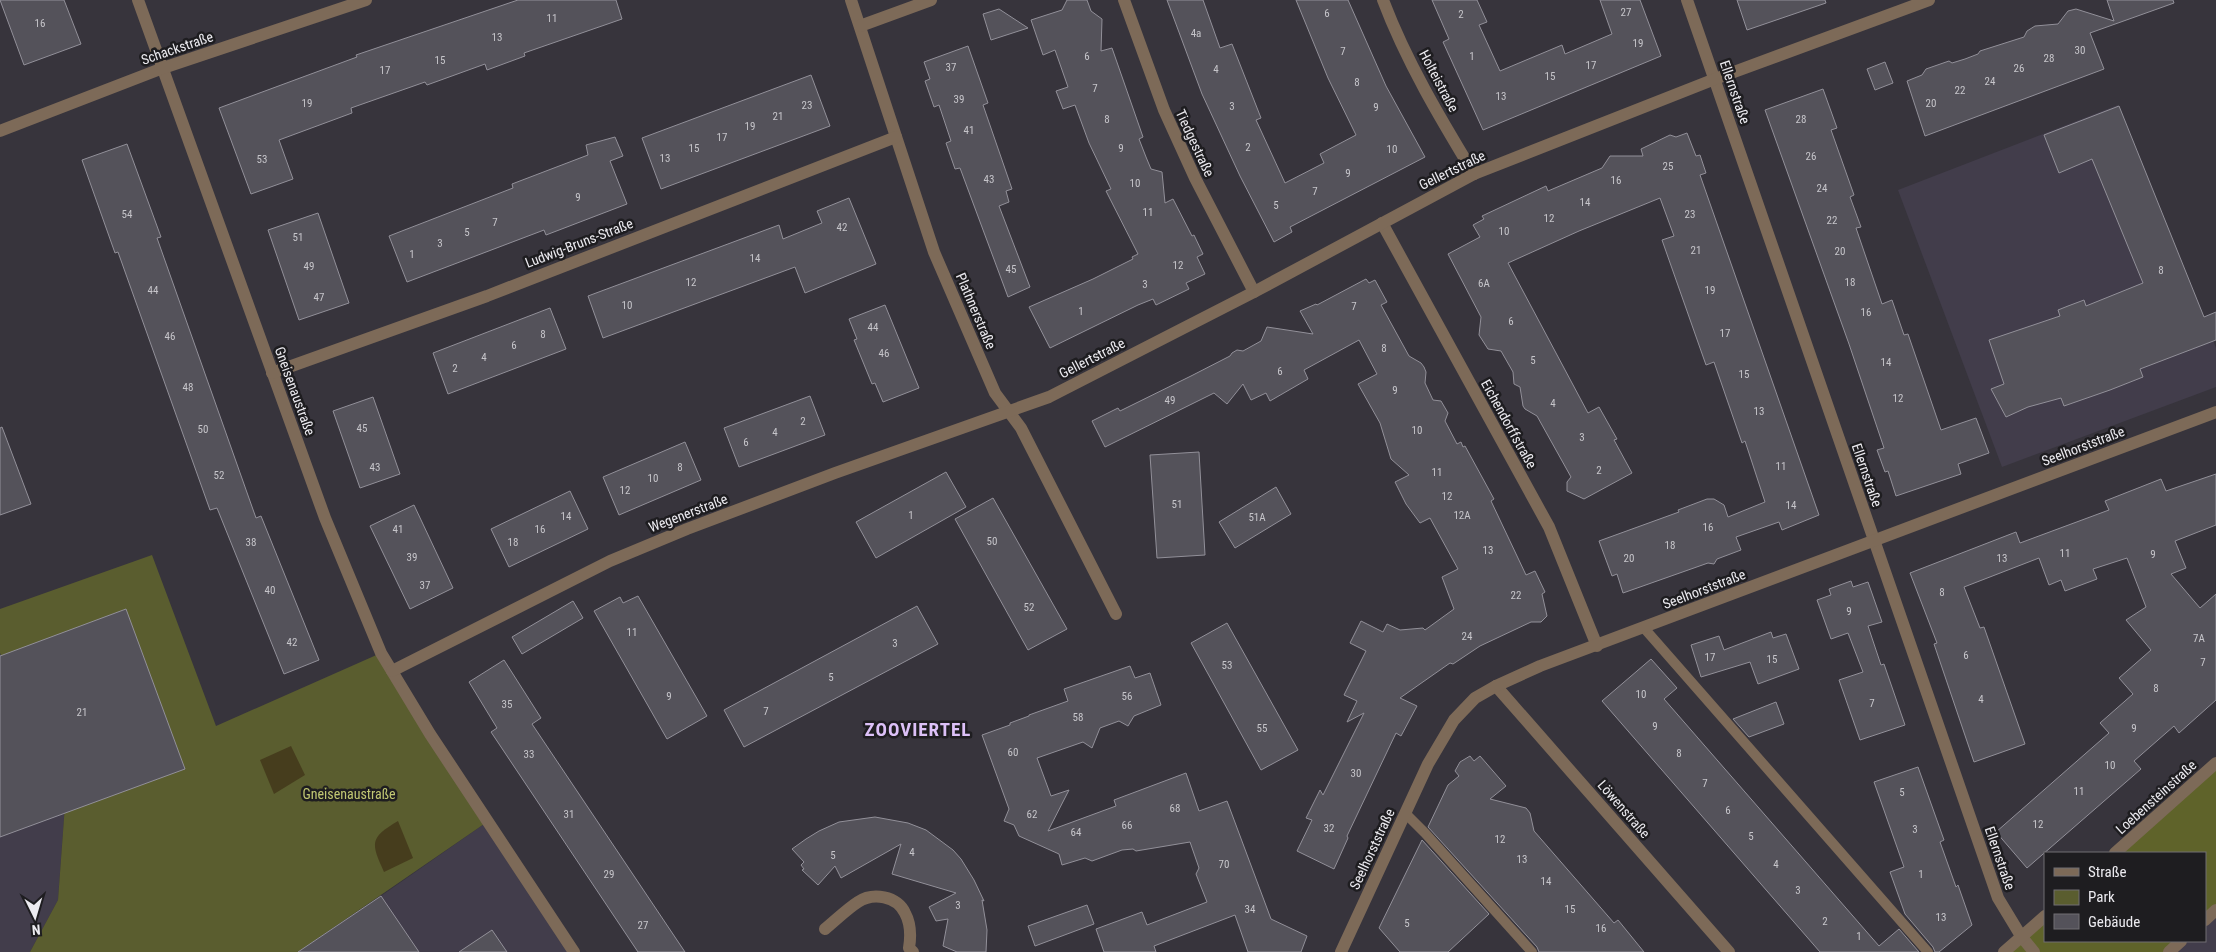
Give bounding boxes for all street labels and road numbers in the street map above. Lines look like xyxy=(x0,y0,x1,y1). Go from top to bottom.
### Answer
street label: Schackstraße xyxy=(139,28,216,68)
street label: Holteistraße xyxy=(1416,47,1462,115)
street label: Ellernstraße xyxy=(1717,58,1753,126)
street label: Tiedgestraße xyxy=(1172,107,1218,180)
street label: Gellertstraße xyxy=(1416,147,1488,193)
street label: Ludwig-Bruns-Straße xyxy=(523,215,636,271)
street label: Plathnerstraße xyxy=(953,270,999,352)
street label: Gellertstraße xyxy=(1056,334,1128,381)
street label: Gneisenaustraße xyxy=(272,345,319,438)
street label: Eichendorffstraße xyxy=(1478,377,1540,472)
street label: Seelhorststraße xyxy=(2039,423,2127,469)
street label: Ellernstraße xyxy=(1849,441,1885,509)
street label: Wegenerstraße xyxy=(646,490,730,535)
street label: Seelhorststraße xyxy=(1660,566,1748,612)
street label: Loebensteinstraße xyxy=(2112,756,2200,837)
street label: Löwenstraße xyxy=(1595,777,1654,841)
street label: Seelhorststraße xyxy=(1346,806,1398,892)
street label: Ellernstraße xyxy=(1982,824,2018,892)

